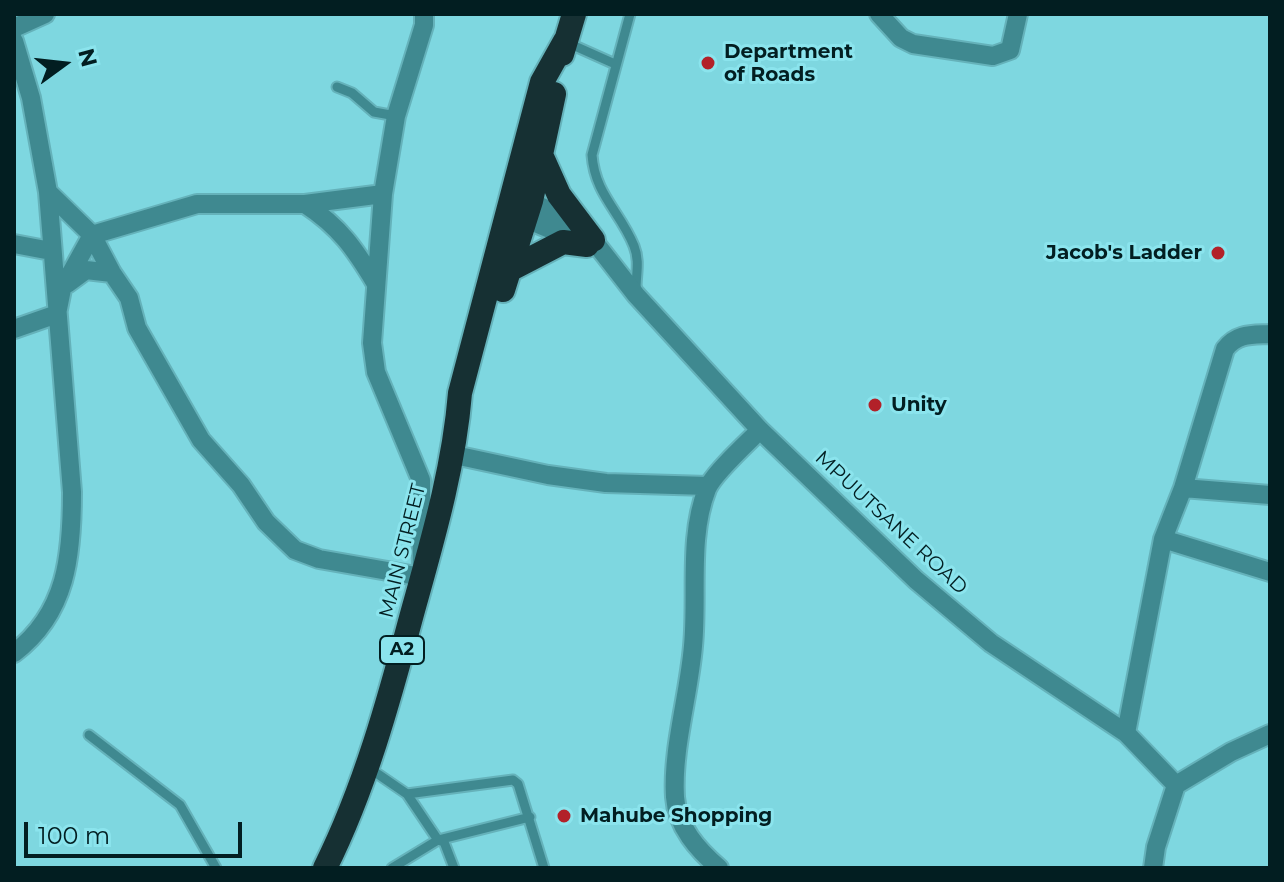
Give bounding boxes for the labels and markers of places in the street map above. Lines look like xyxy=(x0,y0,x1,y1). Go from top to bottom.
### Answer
place label: Department of Roads xyxy=(724,40,853,87)
marker: Department of Roads xyxy=(699,54,717,72)
place label: Jacob's Ladder xyxy=(1046,241,1202,265)
marker: Jacob's Ladder xyxy=(1209,244,1227,262)
place label: Unity xyxy=(891,393,947,417)
marker: Unity xyxy=(866,396,884,414)
place label: Mahube Shopping xyxy=(580,804,772,828)
marker: Mahube Shopping xyxy=(555,807,573,825)

